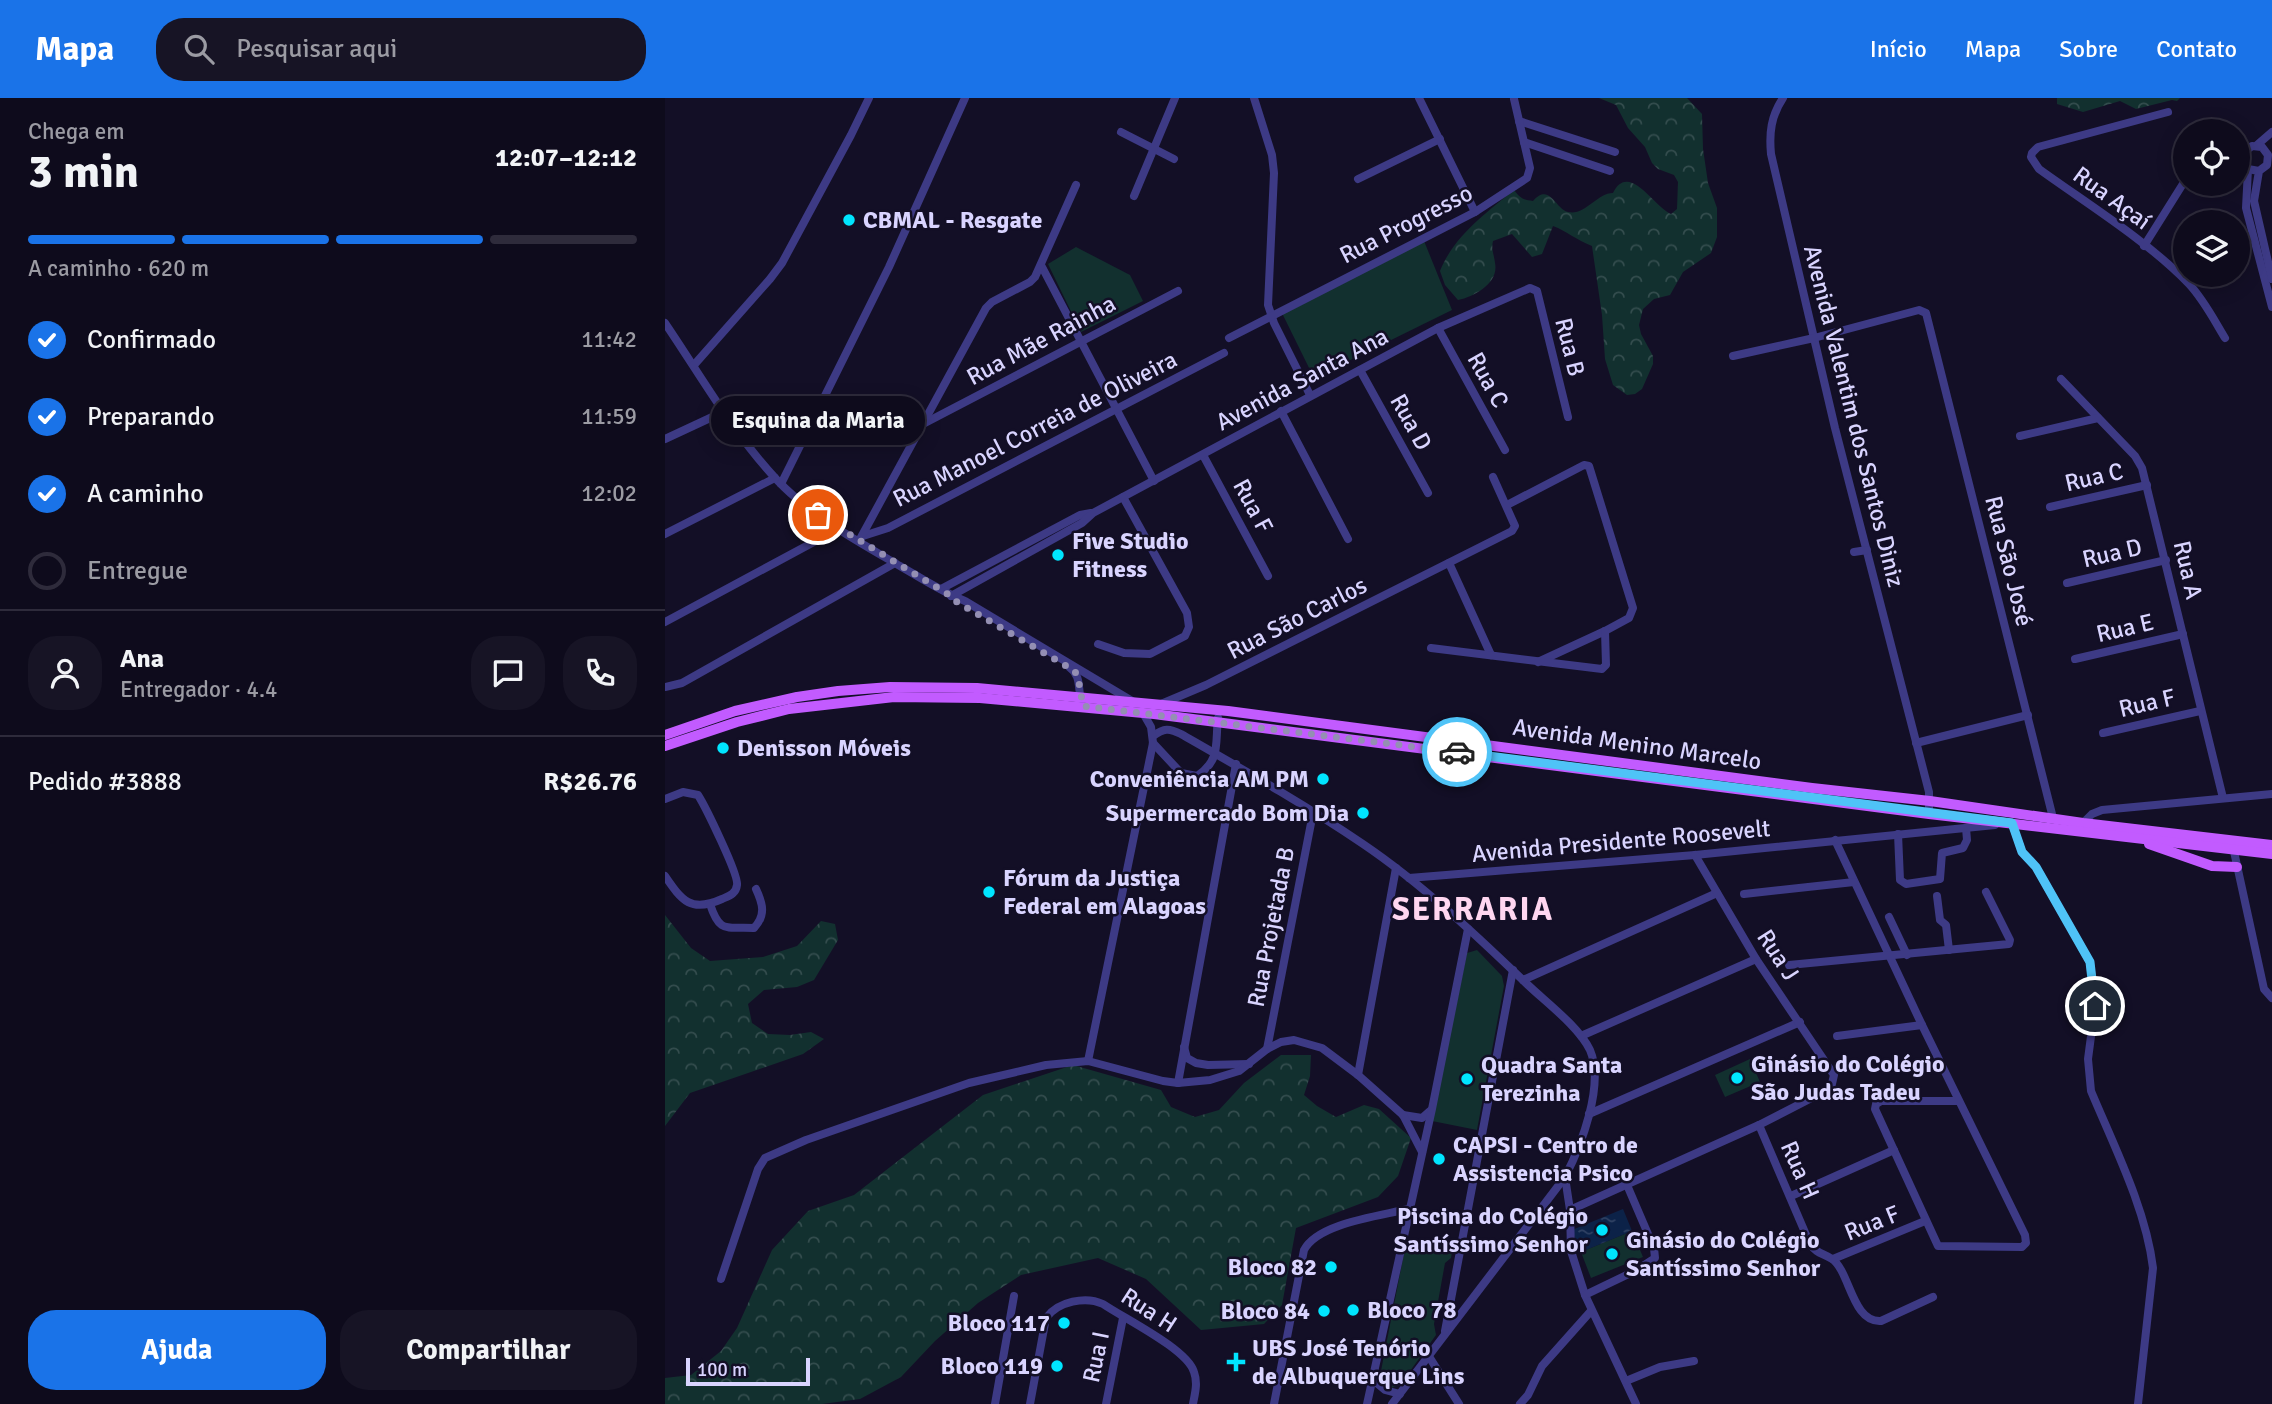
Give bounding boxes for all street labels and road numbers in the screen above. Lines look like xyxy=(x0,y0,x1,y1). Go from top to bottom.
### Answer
street label: Rua Açaí xyxy=(2067,160,2157,237)
street label: Rua Progresso xyxy=(1335,178,1477,270)
street label: Avenida Valentim dos Santos Diniz xyxy=(1797,242,1911,590)
street label: Rua Mãe Rainha xyxy=(961,288,1121,392)
street label: Rua B xyxy=(1548,315,1592,379)
street label: Avenida Santa Ana xyxy=(1211,321,1393,437)
street label: Rua Manoel Correia de Oliveira xyxy=(888,344,1182,514)
street label: Rua C xyxy=(1461,347,1515,413)
street label: Rua D xyxy=(1383,388,1439,456)
street label: Rua C xyxy=(2062,456,2126,498)
street label: Rua F xyxy=(1226,474,1280,538)
street label: Rua São José xyxy=(1978,493,2040,629)
street label: Rua D xyxy=(2079,532,2145,574)
street label: Rua A xyxy=(2167,538,2209,602)
street label: Rua São Carlos xyxy=(1222,570,1372,666)
street label: Rua E xyxy=(2093,607,2157,649)
street label: Rua F xyxy=(2116,682,2178,724)
street label: Avenida Menino Marcelo xyxy=(1511,712,1763,776)
street label: Avenida Presidente Roosevelt xyxy=(1470,813,1772,869)
street label: Rua Projetada B xyxy=(1241,844,1301,1010)
street label: Rua J xyxy=(1750,924,1806,986)
street label: Rua H xyxy=(1774,1136,1826,1204)
street label: Rua F xyxy=(1840,1198,1904,1248)
street label: Rua H xyxy=(1115,1281,1183,1339)
street label: Rua I xyxy=(1076,1329,1116,1385)

